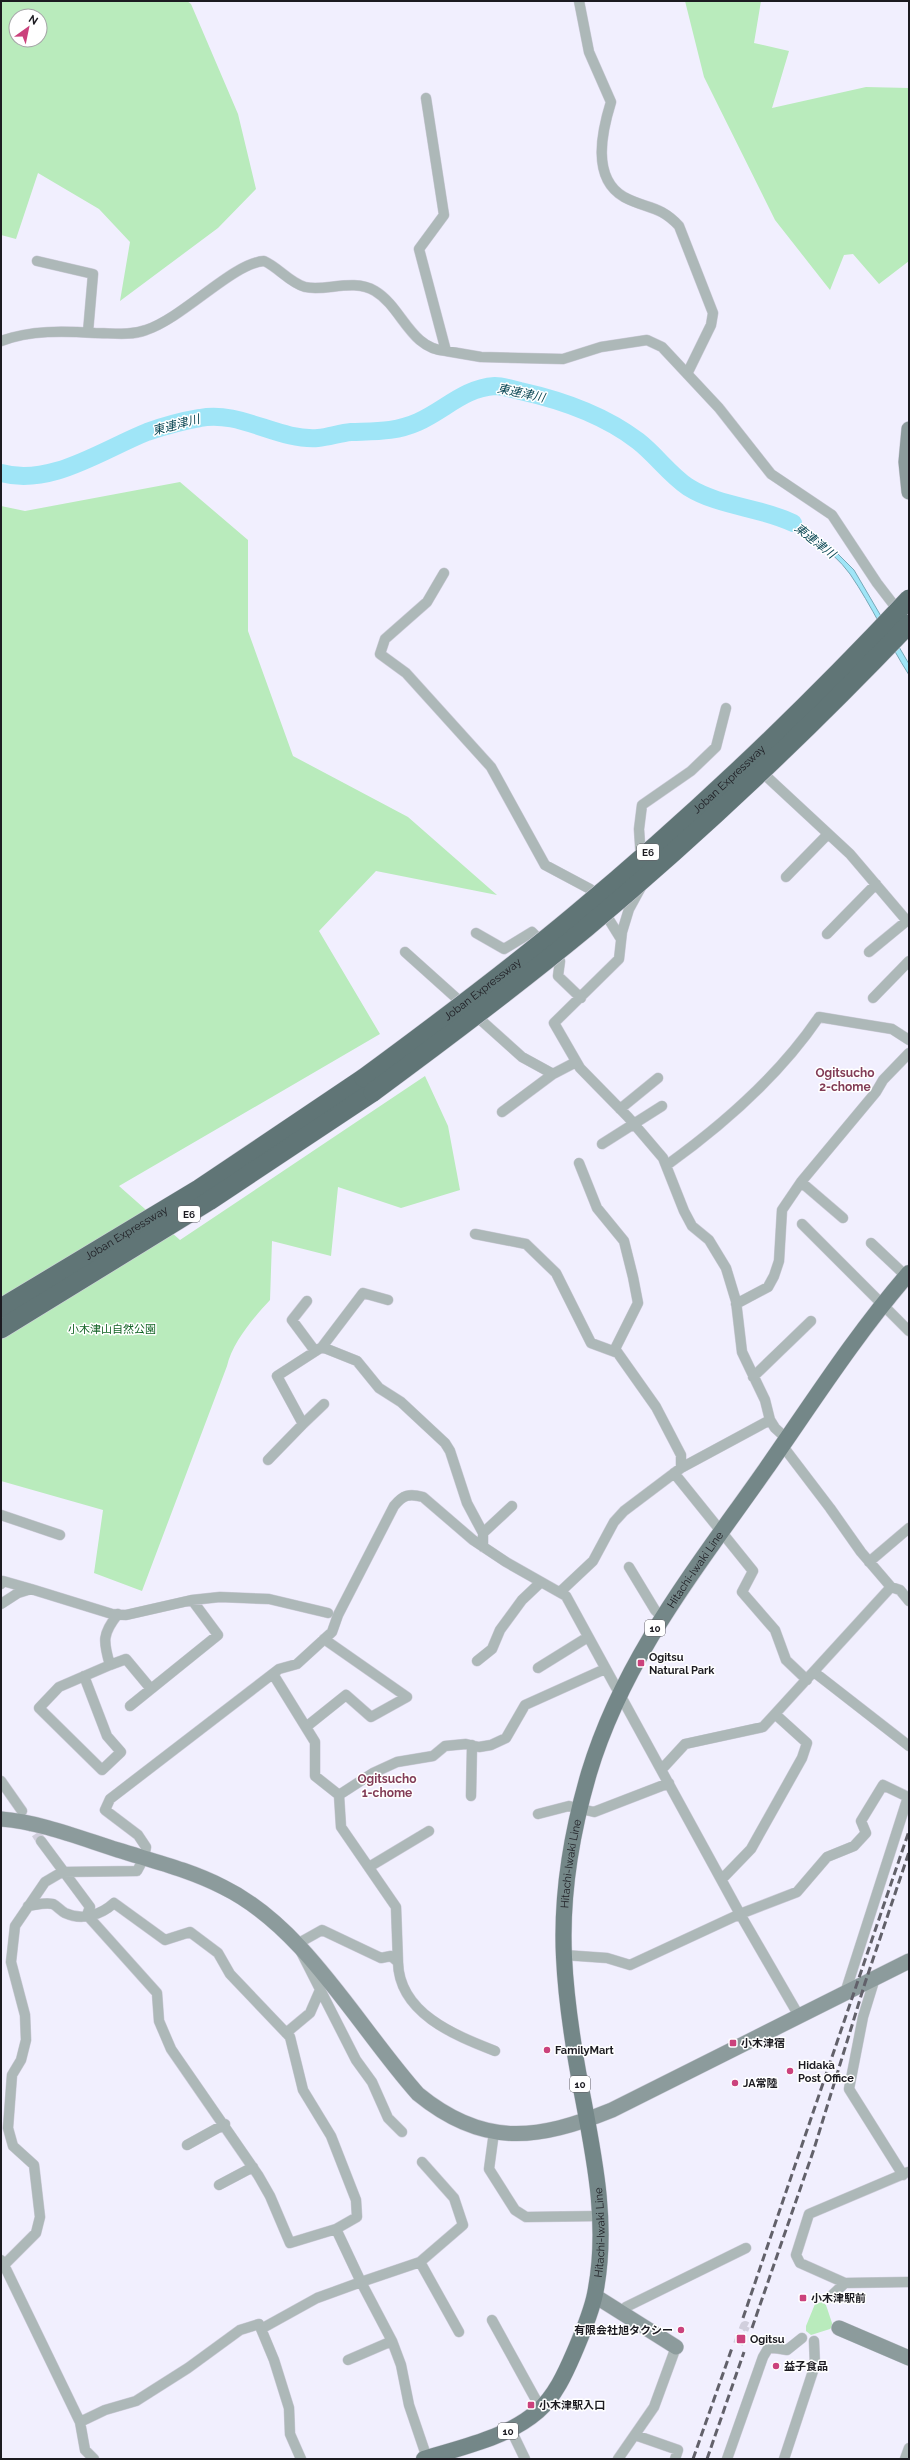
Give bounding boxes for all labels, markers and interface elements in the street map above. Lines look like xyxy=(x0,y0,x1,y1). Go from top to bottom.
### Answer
north arrow xyxy=(8,8,48,48)
text: N xyxy=(26,12,40,28)
water label: 東連津川 xyxy=(496,381,548,405)
water label: 東連津川 xyxy=(151,412,203,438)
water label: 東連津川 xyxy=(792,521,840,563)
street label: Joban Expressway xyxy=(690,742,768,816)
road number: E6 xyxy=(637,844,659,860)
street label: Joban Expressway xyxy=(441,955,524,1023)
district label: Ogitsucho 2-chome xyxy=(816,1066,874,1094)
street label: Joban Expressway xyxy=(82,1203,170,1263)
road number: E6 xyxy=(178,1206,200,1222)
park label: 小木津山自然公園 xyxy=(68,1323,156,1336)
street label: Hitachi-Iwaki Line xyxy=(664,1528,726,1610)
road number: 10 xyxy=(645,1620,665,1636)
place label: Ogitsu Natural Park xyxy=(649,1651,715,1677)
marker: Ogitsu Natural Park xyxy=(636,1658,646,1668)
district label: Ogitsucho 1-chome xyxy=(358,1772,416,1800)
street label: Hitachi-Iwaki Line xyxy=(558,1817,584,1909)
place label: 小木津宿 xyxy=(741,2037,785,2050)
marker: 小木津宿 xyxy=(728,2038,738,2048)
place label: FamilyMart xyxy=(555,2044,614,2057)
marker: FamilyMart xyxy=(542,2045,552,2055)
place label: Hidaka Post Office xyxy=(798,2059,854,2085)
marker: Hidaka Post Office xyxy=(785,2066,795,2076)
road number: 10 xyxy=(570,2076,590,2092)
place label: JA常陸 xyxy=(743,2077,778,2090)
marker: JA常陸 xyxy=(730,2078,740,2088)
street label: Hitachi-Iwaki Line xyxy=(591,2186,607,2278)
place label: 小木津駅前 xyxy=(811,2292,866,2305)
marker: 小木津駅前 xyxy=(798,2293,808,2303)
place label: 有限会社旭タクシー xyxy=(574,2324,673,2337)
marker: 有限会社旭タクシー xyxy=(676,2325,686,2335)
marker: Ogitsu xyxy=(735,2333,747,2345)
place label: Ogitsu xyxy=(750,2333,785,2346)
place label: 益子食品 xyxy=(784,2360,828,2373)
marker: 益子食品 xyxy=(771,2361,781,2371)
place label: 小木津駅入口 xyxy=(539,2399,605,2412)
marker: 小木津駅入口 xyxy=(526,2400,536,2410)
road number: 10 xyxy=(498,2423,518,2439)

